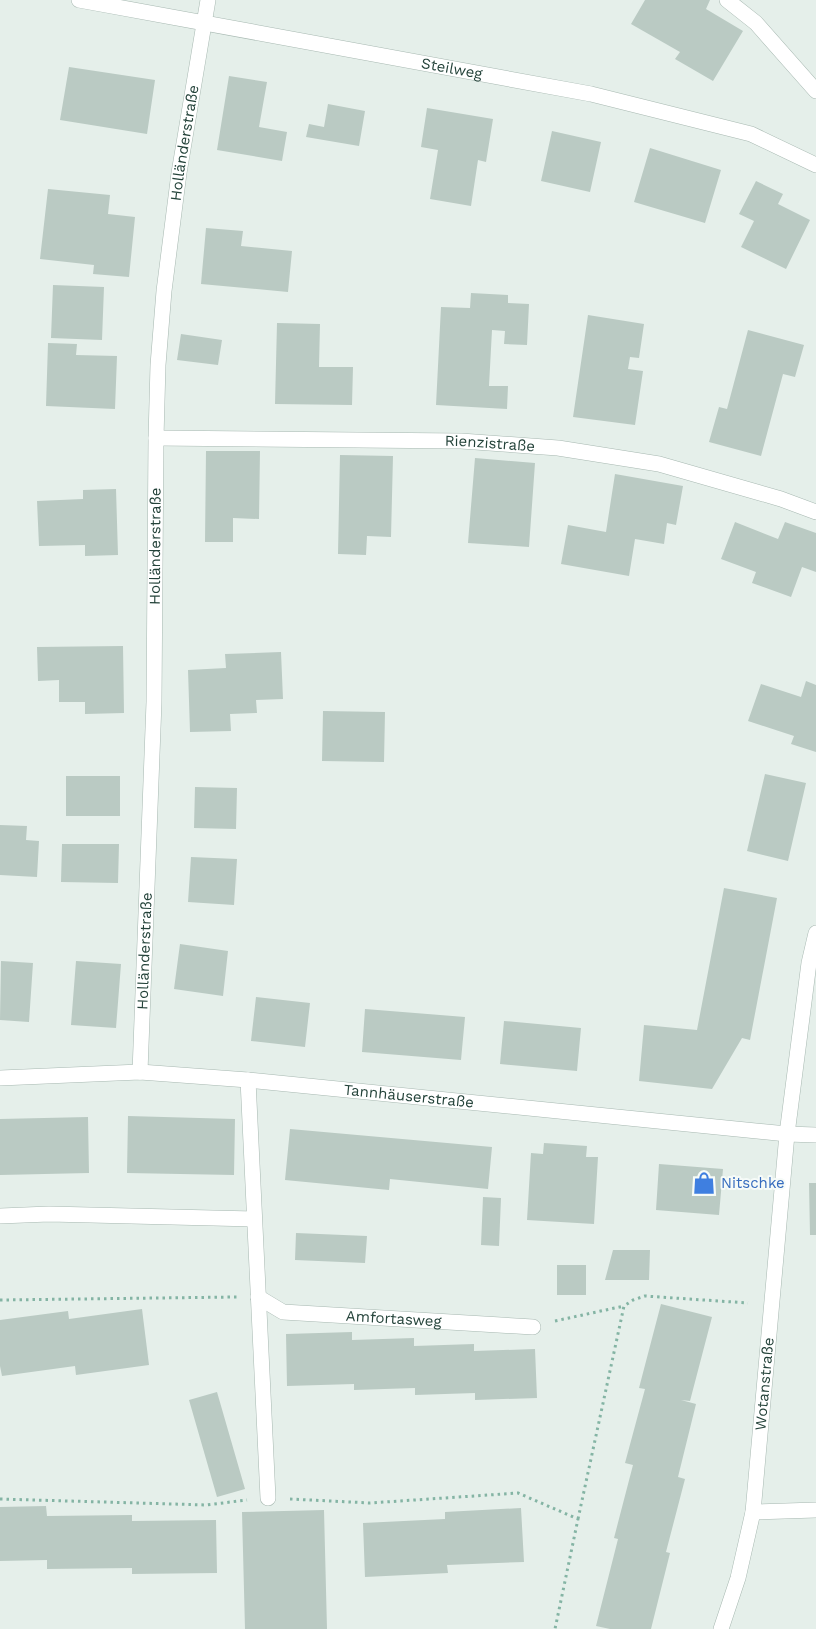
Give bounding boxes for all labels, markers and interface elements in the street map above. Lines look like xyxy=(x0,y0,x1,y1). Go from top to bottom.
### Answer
street label: Steilweg xyxy=(420,54,484,83)
street label: Holländerstraße xyxy=(167,84,203,202)
street label: Rienzistraße xyxy=(445,432,536,455)
street label: Holländerstraße xyxy=(146,488,165,605)
street label: Holländerstraße xyxy=(133,892,156,1010)
street label: Tannhäuserstraße xyxy=(343,1081,475,1112)
shop icon: Nitschke xyxy=(691,1170,717,1196)
place label: Nitschke xyxy=(721,1174,785,1192)
street label: Amfortasweg xyxy=(345,1307,442,1330)
street label: Wotanstraße xyxy=(751,1337,778,1431)

